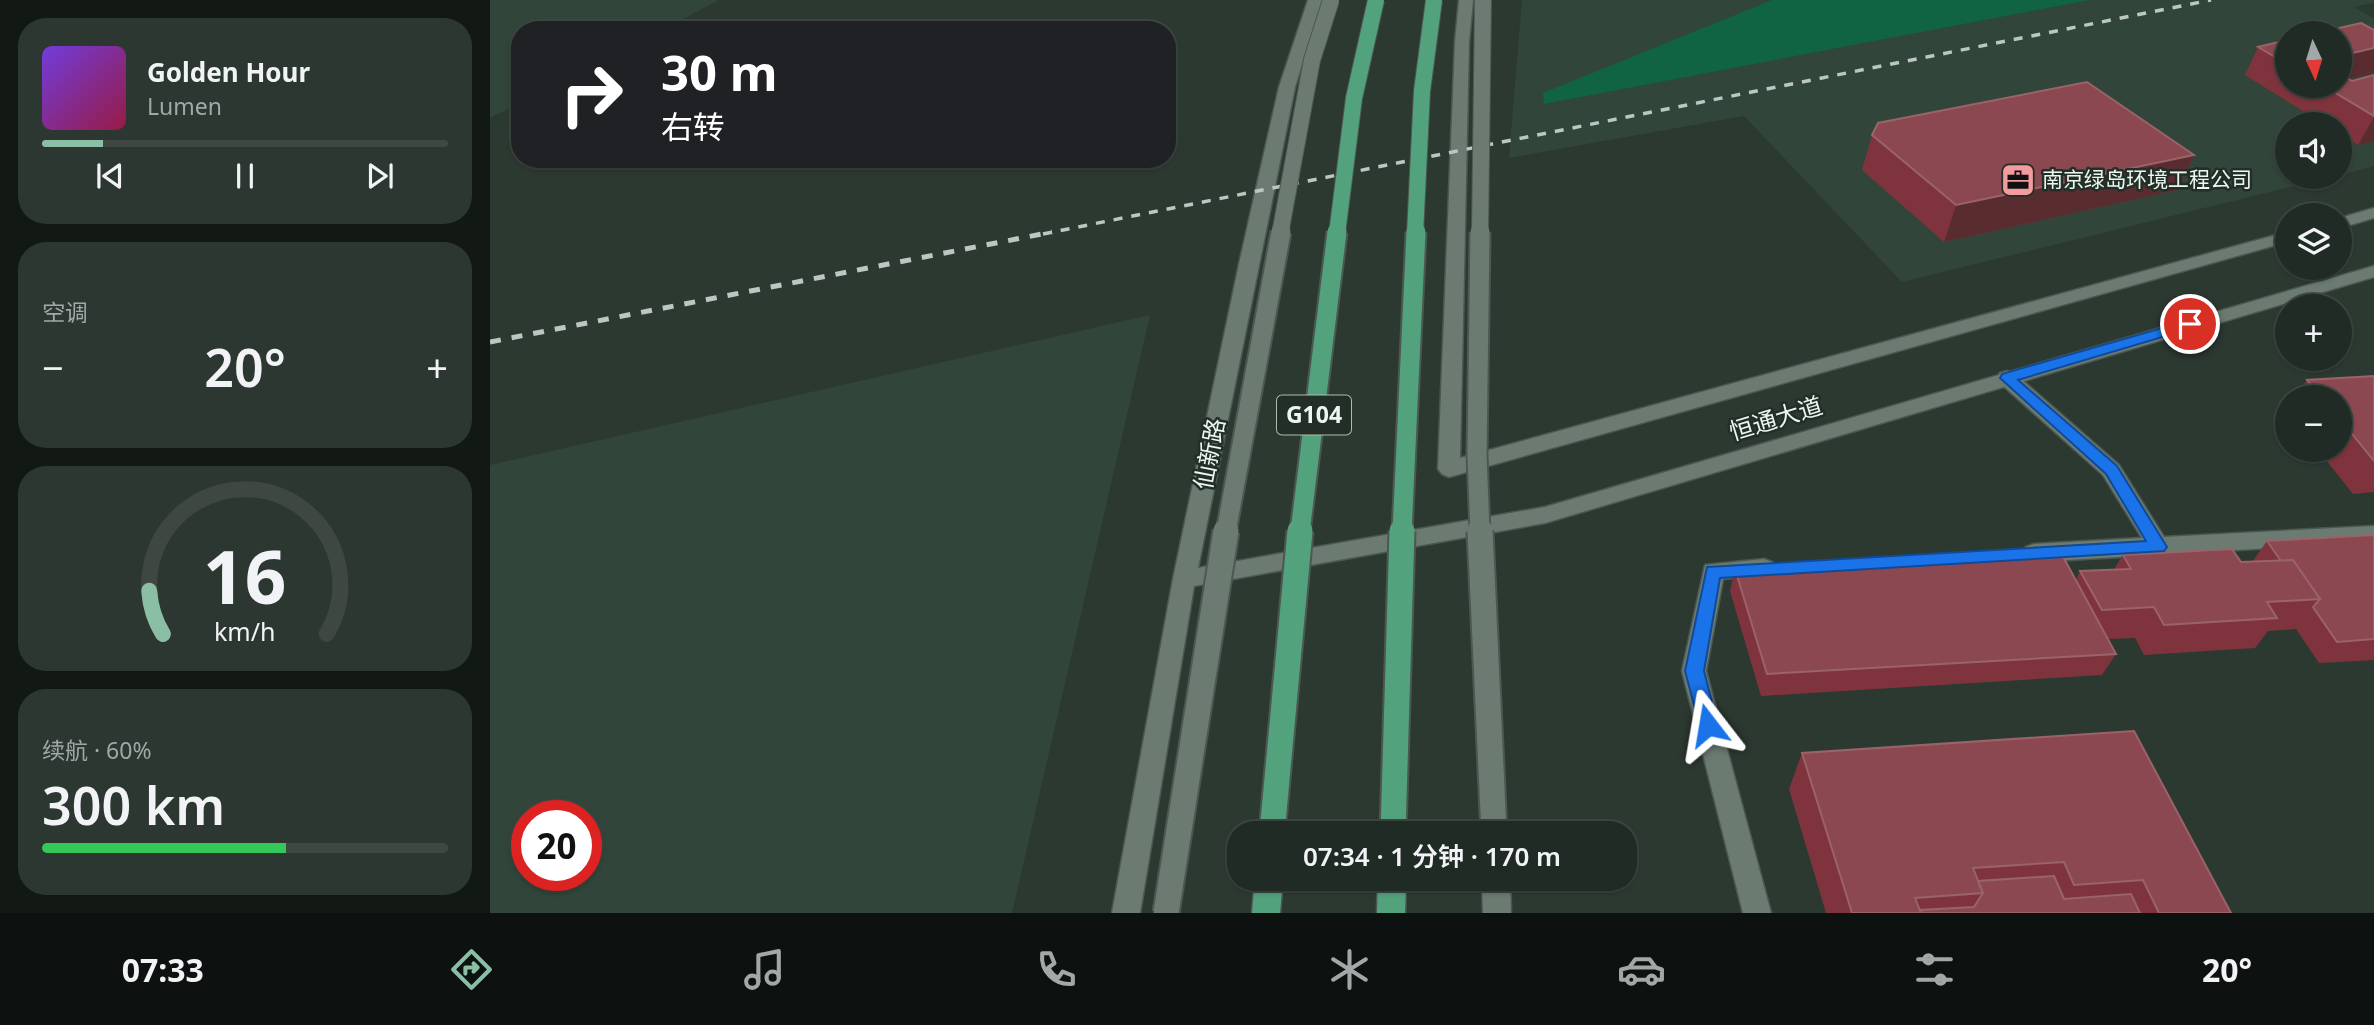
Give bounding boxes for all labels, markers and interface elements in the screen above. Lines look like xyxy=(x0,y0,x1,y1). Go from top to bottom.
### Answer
north arrow xyxy=(2275,21,2352,98)
map controls xyxy=(2275,21,2352,462)
text: 30 m xyxy=(661,39,778,105)
icon: right xyxy=(546,49,637,140)
text: Golden Hour xyxy=(147,54,310,90)
text: Lumen xyxy=(147,90,222,122)
text: 右转 xyxy=(661,105,725,148)
button: sound xyxy=(2275,112,2352,189)
icon: previous xyxy=(91,157,129,195)
icon: pause xyxy=(226,157,264,195)
icon: next xyxy=(361,157,399,195)
office icon: 南京绿岛环境工程公司 xyxy=(1999,161,2037,199)
place label: 南京绿岛环境工程公司 xyxy=(2042,165,2252,193)
button: layers xyxy=(2275,203,2352,280)
pin xyxy=(2160,294,2220,354)
button: + xyxy=(2275,294,2352,371)
text: 空调 xyxy=(42,296,88,328)
icon: arrive xyxy=(2171,305,2209,343)
text: 20° xyxy=(204,331,286,402)
text: − xyxy=(42,341,64,393)
text: + xyxy=(426,341,448,393)
button: − xyxy=(2275,385,2352,462)
street label: 恒通大道 xyxy=(1725,388,1826,447)
road number: G104 xyxy=(1277,396,1351,434)
street label: 仙新路 xyxy=(1185,415,1232,492)
text: 16 xyxy=(203,527,287,626)
text: km/h xyxy=(214,614,276,648)
position arrow xyxy=(1671,688,1745,762)
text: 续航 · 60% xyxy=(42,734,152,766)
text: 300 km xyxy=(42,769,225,840)
speed limit sign: 20 xyxy=(511,800,602,891)
text: 07:34 · 1 分钟 · 170 m xyxy=(1303,838,1561,874)
icon: directions xyxy=(447,945,496,994)
icon: music xyxy=(740,945,789,994)
icon: phone xyxy=(1032,945,1081,994)
icon: climate xyxy=(1325,945,1374,994)
icon: car xyxy=(1617,945,1666,994)
icon: filters xyxy=(1910,945,1959,994)
text: 07:33 xyxy=(122,948,204,991)
text: 20° xyxy=(2202,948,2252,991)

